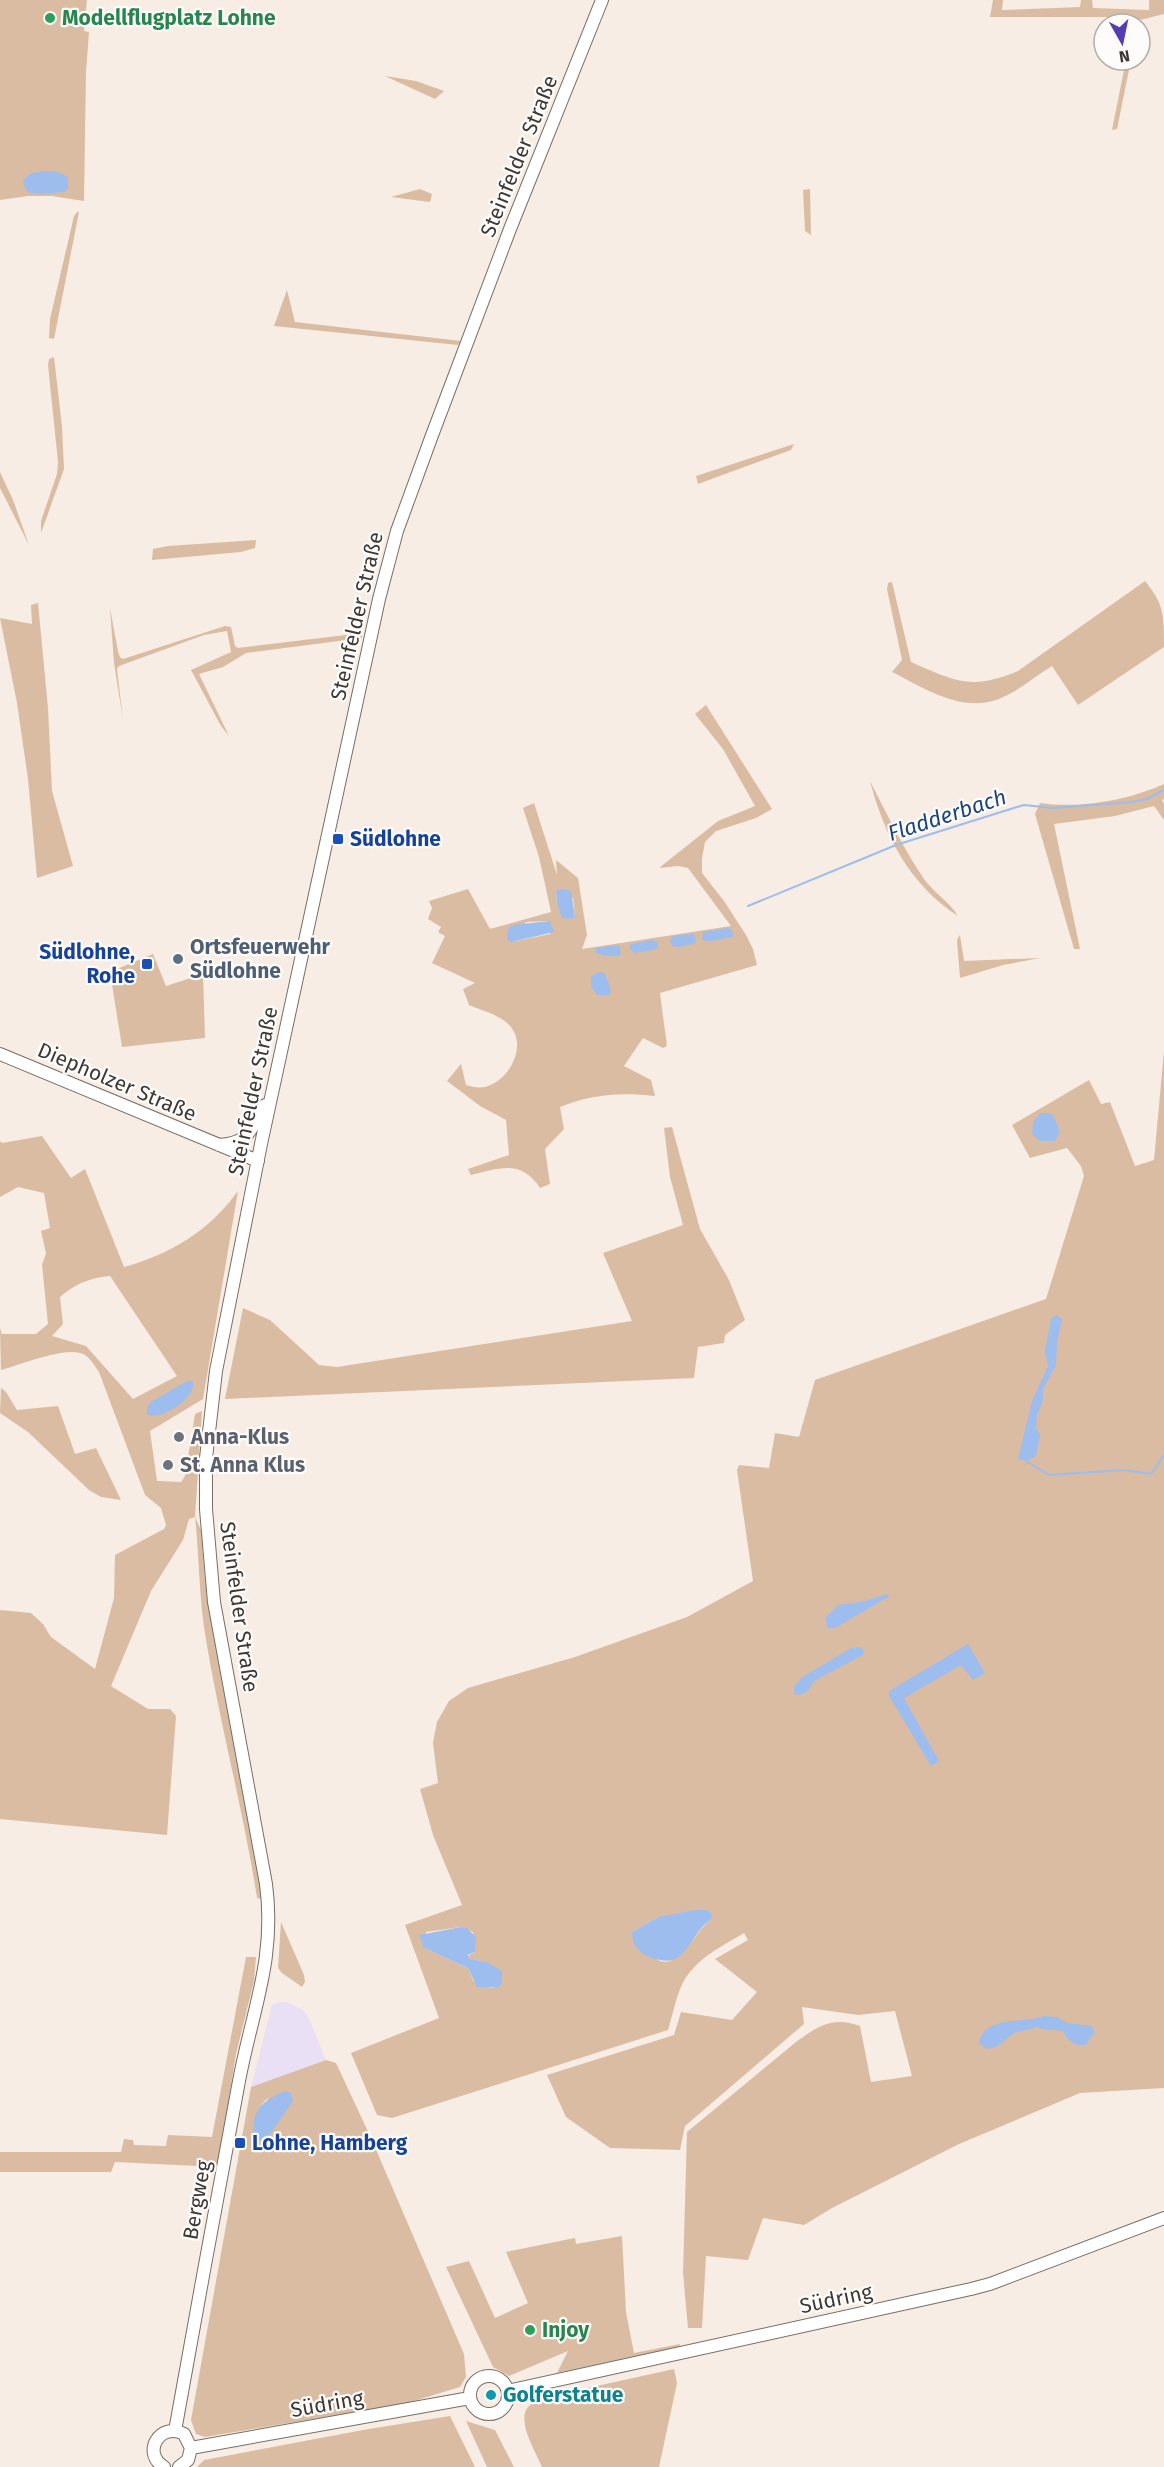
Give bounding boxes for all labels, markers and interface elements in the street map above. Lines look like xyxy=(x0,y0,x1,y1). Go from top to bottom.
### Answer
place label: Modellflugplatz Lohne xyxy=(62,5,276,31)
marker: Modellflugplatz Lohne xyxy=(43,11,57,25)
north arrow xyxy=(1092,12,1152,72)
text: N xyxy=(1118,46,1131,67)
street label: Steinfelder Straße xyxy=(475,71,563,241)
street label: Steinfelder Straße xyxy=(325,529,389,703)
water label: Fladderbach xyxy=(884,783,1010,847)
place label: Südlohne xyxy=(350,826,441,852)
marker: Südlohne xyxy=(331,832,345,846)
place label: Ortsfeuerwehr Südlohne xyxy=(190,934,331,984)
place label: Südlohne, Rohe xyxy=(39,939,135,989)
marker: Ortsfeuerwehr Südlohne xyxy=(171,952,185,966)
marker: Südlohne, Rohe xyxy=(140,957,154,971)
street label: Steinfelder Straße xyxy=(222,1004,284,1178)
street label: Diepholzer Straße xyxy=(34,1037,200,1127)
place label: Anna-Klus xyxy=(190,1424,289,1450)
marker: Anna-Klus xyxy=(172,1430,186,1444)
place label: St. Anna Klus xyxy=(180,1452,305,1478)
marker: St. Anna Klus xyxy=(161,1458,175,1472)
street label: Steinfelder Straße xyxy=(214,1520,264,1694)
place label: Lohne, Hamberg xyxy=(252,2130,408,2156)
marker: Lohne, Hamberg xyxy=(233,2136,247,2150)
street label: Bergweg xyxy=(177,2158,217,2242)
street label: Südring xyxy=(797,2279,875,2319)
place label: Injoy xyxy=(542,2317,589,2343)
marker: Injoy xyxy=(523,2323,537,2337)
place label: Golferstatue xyxy=(503,2382,624,2408)
street label: Südring xyxy=(289,2385,366,2423)
marker: Golferstatue xyxy=(484,2388,498,2402)

